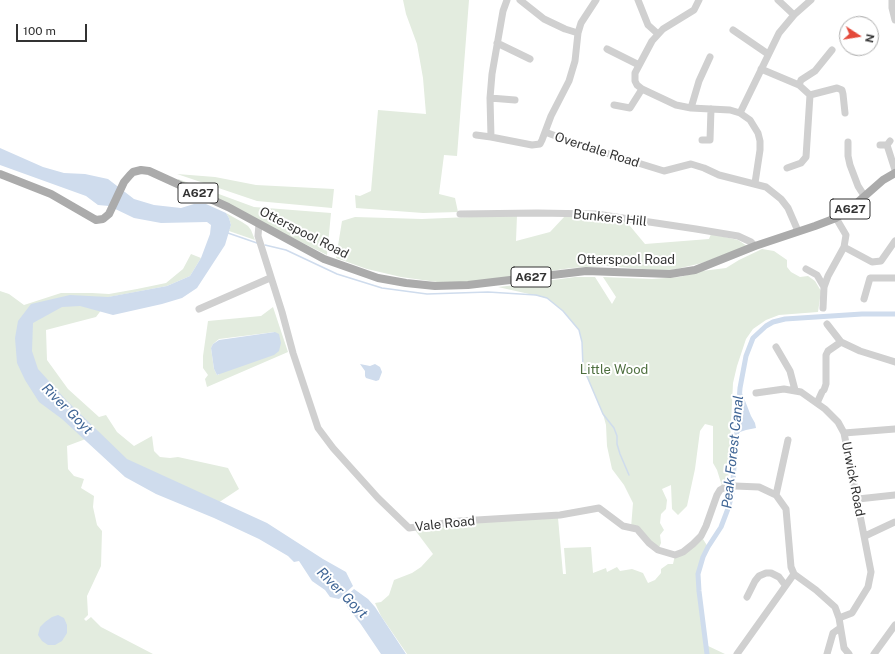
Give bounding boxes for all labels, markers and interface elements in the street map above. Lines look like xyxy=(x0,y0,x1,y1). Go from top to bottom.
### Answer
scale bar xyxy=(18,16,89,42)
north arrow xyxy=(839,16,879,56)
text: 100 m xyxy=(23,24,56,38)
text: N xyxy=(863,33,877,44)
street label: Overdale Road xyxy=(553,129,641,171)
road number: A627 xyxy=(178,183,218,203)
road number: A627 xyxy=(830,199,870,219)
street label: Otterspool Road xyxy=(257,204,351,262)
street label: Bunkers Hill xyxy=(572,206,648,230)
street label: Otterspool Road xyxy=(577,252,675,268)
road number: A627 xyxy=(511,267,551,287)
park label: Little Wood xyxy=(580,362,648,378)
water label: River Goyt xyxy=(38,380,96,438)
water label: Peak Forest Canal xyxy=(719,394,747,510)
street label: Urwick Road xyxy=(838,440,868,518)
street label: Vale Road xyxy=(414,513,476,535)
water label: River Goyt xyxy=(313,564,371,622)

